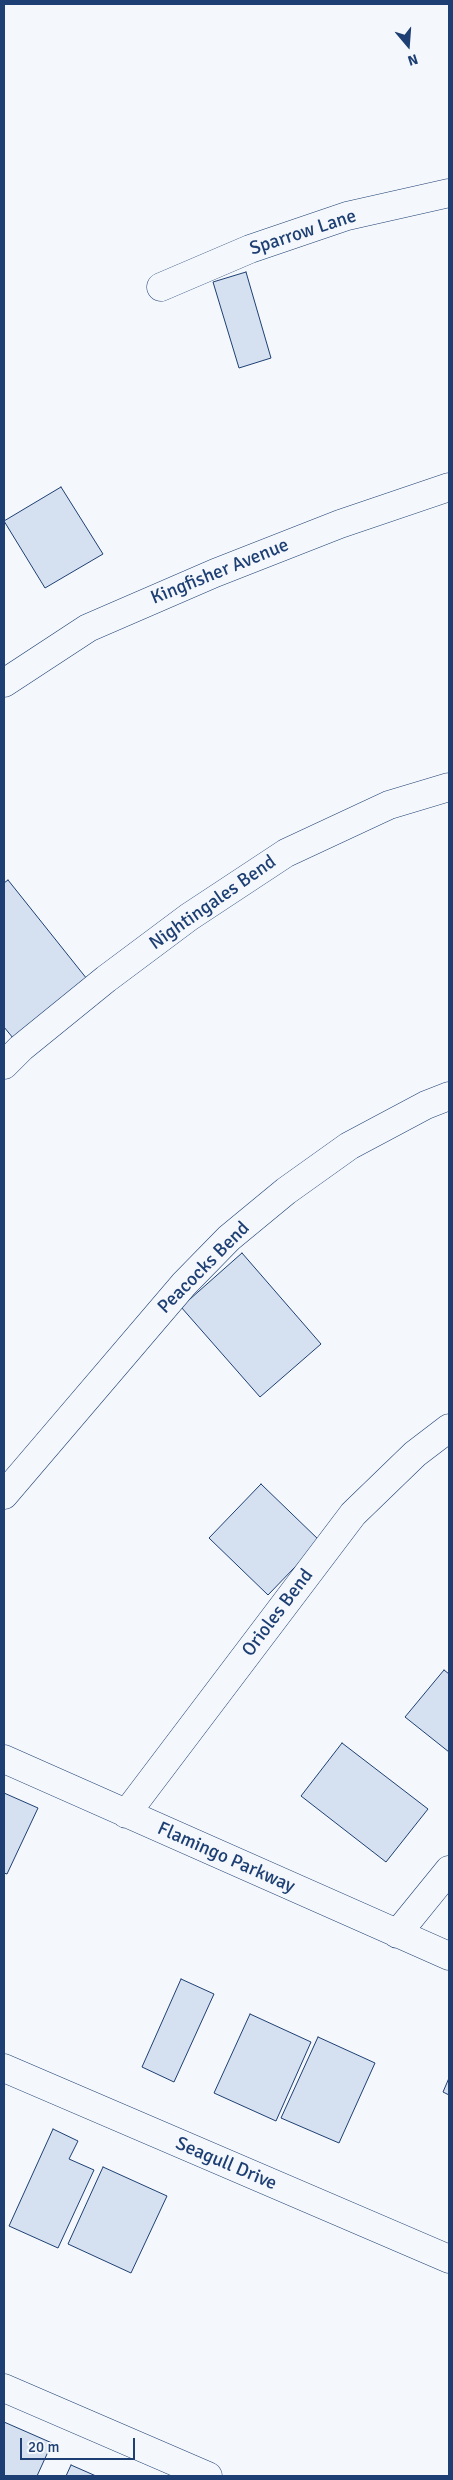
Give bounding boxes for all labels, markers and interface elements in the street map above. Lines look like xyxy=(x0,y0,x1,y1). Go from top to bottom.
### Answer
north arrow xyxy=(383,20,433,70)
text: N xyxy=(406,50,420,69)
street label: Sparrow Lane xyxy=(247,205,359,261)
street label: Kingfisher Avenue xyxy=(148,534,292,610)
street label: Nightingales Bend xyxy=(145,851,281,955)
street label: Peacocks Bend xyxy=(153,1217,255,1319)
street label: Orioles Bend xyxy=(238,1565,318,1661)
street label: Flamingo Parkway xyxy=(154,1817,298,1899)
street label: Seagull Drive xyxy=(172,2132,280,2196)
scale bar xyxy=(22,2428,138,2460)
text: 20 m xyxy=(28,2438,59,2456)

